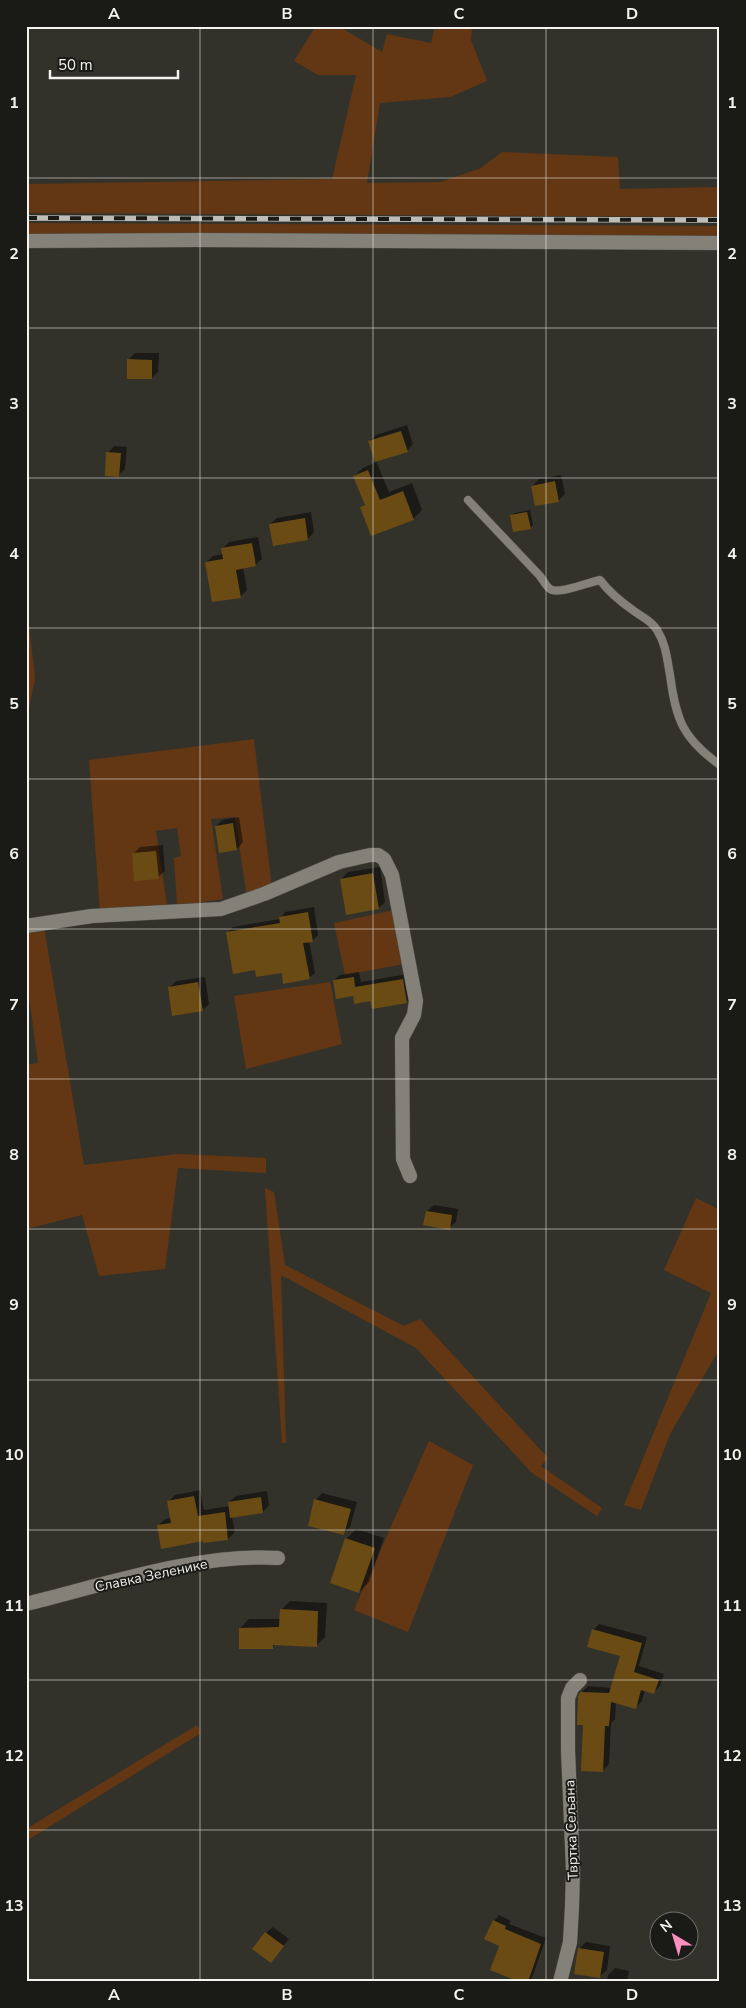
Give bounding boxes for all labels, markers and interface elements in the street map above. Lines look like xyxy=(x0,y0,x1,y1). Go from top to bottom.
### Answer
text: A xyxy=(108,3,120,25)
text: B xyxy=(281,3,293,25)
text: C xyxy=(454,3,465,25)
text: D xyxy=(626,3,638,25)
scale bar xyxy=(50,48,178,80)
text: 50 m xyxy=(58,55,93,75)
text: 1 xyxy=(9,92,19,114)
text: 1 xyxy=(727,92,737,114)
text: 2 xyxy=(9,243,19,265)
text: 2 xyxy=(727,243,737,265)
text: 3 xyxy=(9,393,19,415)
text: 3 xyxy=(727,393,737,415)
text: 4 xyxy=(9,543,19,565)
text: 4 xyxy=(727,543,737,565)
text: 5 xyxy=(9,693,19,715)
text: 5 xyxy=(727,693,737,715)
text: 6 xyxy=(9,843,19,865)
text: 6 xyxy=(727,843,737,865)
text: 7 xyxy=(9,994,19,1016)
text: 7 xyxy=(727,994,737,1016)
text: 8 xyxy=(9,1144,19,1166)
text: 8 xyxy=(727,1144,737,1166)
text: 9 xyxy=(9,1294,19,1316)
text: 9 xyxy=(727,1294,737,1316)
text: 10 xyxy=(4,1444,24,1466)
text: 10 xyxy=(722,1444,742,1466)
street label: Славка Зеленике xyxy=(93,1554,209,1597)
text: 11 xyxy=(4,1595,24,1617)
text: 11 xyxy=(722,1595,742,1617)
text: 12 xyxy=(4,1745,24,1767)
text: 12 xyxy=(722,1745,742,1767)
street label: Твртка Сељана xyxy=(560,1779,583,1880)
text: 13 xyxy=(4,1895,24,1917)
text: 13 xyxy=(722,1895,742,1917)
north arrow xyxy=(648,1910,698,1960)
text: N xyxy=(656,1915,676,1937)
text: A xyxy=(108,1984,120,2006)
text: B xyxy=(281,1984,293,2006)
text: C xyxy=(454,1984,465,2006)
text: D xyxy=(626,1984,638,2006)

